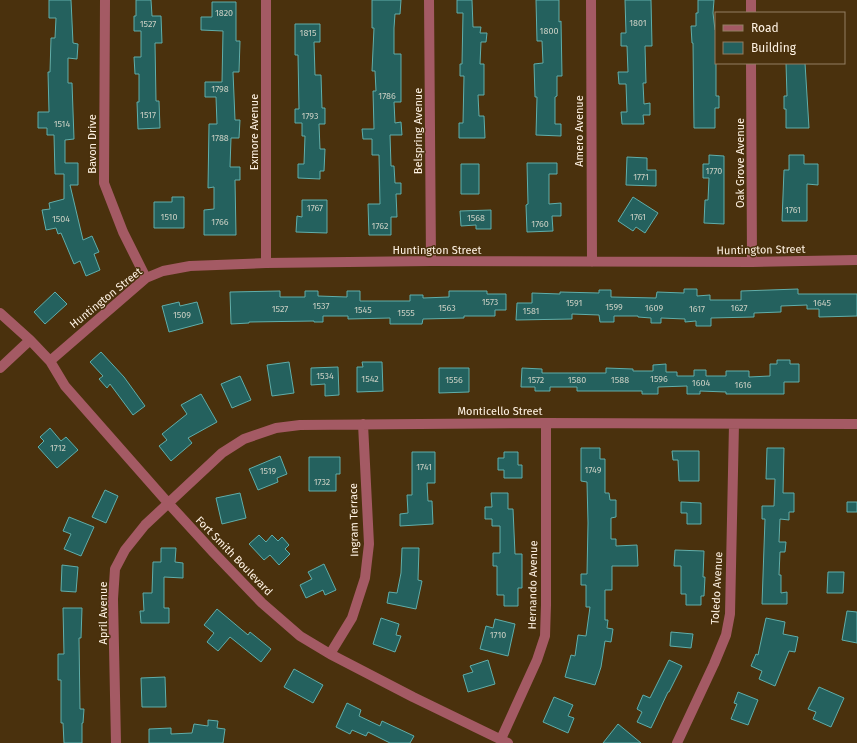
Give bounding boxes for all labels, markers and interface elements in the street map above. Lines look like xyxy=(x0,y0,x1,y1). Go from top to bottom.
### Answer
house number: 1820 xyxy=(215,8,233,18)
legend xyxy=(715,12,845,64)
house number: 1801 xyxy=(629,18,647,28)
house number: 1527 xyxy=(140,19,156,29)
text: Road xyxy=(751,21,779,35)
house number: 1800 xyxy=(540,26,558,36)
house number: 1815 xyxy=(300,28,317,38)
text: Building xyxy=(751,41,797,55)
house number: 1798 xyxy=(211,84,229,94)
street label: Belspring Avenue xyxy=(412,88,425,174)
house number: 1786 xyxy=(378,91,396,101)
street label: Exmore Avenue xyxy=(248,94,261,170)
street label: Amero Avenue xyxy=(573,95,586,167)
house number: 1517 xyxy=(140,110,156,120)
house number: 1793 xyxy=(302,111,318,121)
street label: Bavon Drive xyxy=(86,114,99,174)
street label: Oak Grove Avenue xyxy=(734,118,747,208)
house number: 1514 xyxy=(54,119,71,129)
house number: 1788 xyxy=(211,133,229,143)
house number: 1770 xyxy=(706,166,722,176)
house number: 1771 xyxy=(633,172,649,182)
house number: 1767 xyxy=(307,203,323,213)
house number: 1761 xyxy=(785,205,801,215)
house number: 1510 xyxy=(161,212,177,222)
house number: 1761 xyxy=(630,212,646,222)
house number: 1568 xyxy=(467,213,485,223)
house number: 1504 xyxy=(52,214,70,224)
house number: 1766 xyxy=(211,217,229,227)
house number: 1760 xyxy=(531,219,549,229)
house number: 1762 xyxy=(372,221,388,231)
street label: Huntington Street xyxy=(716,243,806,257)
street label: Huntington Street xyxy=(392,244,482,257)
street label: Huntington Street xyxy=(67,265,145,331)
house number: 1573 xyxy=(482,297,498,307)
house number: 1591 xyxy=(566,298,582,308)
house number: 1645 xyxy=(813,298,831,308)
house number: 1537 xyxy=(313,301,329,311)
house number: 1599 xyxy=(605,302,623,312)
house number: 1563 xyxy=(438,303,456,313)
house number: 1609 xyxy=(645,303,663,313)
house number: 1627 xyxy=(731,303,747,313)
house number: 1527 xyxy=(272,304,288,314)
house number: 1617 xyxy=(689,304,705,314)
house number: 1545 xyxy=(354,305,372,315)
house number: 1581 xyxy=(523,306,540,316)
house number: 1555 xyxy=(397,308,415,318)
house number: 1509 xyxy=(173,310,191,320)
house number: 1534 xyxy=(316,371,334,381)
house number: 1542 xyxy=(361,374,379,384)
house number: 1596 xyxy=(650,374,668,384)
house number: 1556 xyxy=(445,375,463,385)
house number: 1572 xyxy=(528,375,544,385)
house number: 1580 xyxy=(568,375,586,385)
house number: 1588 xyxy=(611,375,629,385)
house number: 1604 xyxy=(692,378,710,388)
house number: 1616 xyxy=(735,380,752,390)
street label: Monticello Street xyxy=(457,405,543,418)
house number: 1712 xyxy=(50,443,66,453)
house number: 1741 xyxy=(416,462,432,472)
house number: 1749 xyxy=(585,465,602,475)
house number: 1519 xyxy=(260,466,277,476)
house number: 1732 xyxy=(314,477,330,487)
street label: Ingram Terrace xyxy=(347,483,361,557)
street label: Fort Smith Boulevard xyxy=(193,514,275,598)
street label: Hernando Avenue xyxy=(526,540,540,630)
street label: Toledo Avenue xyxy=(709,551,725,625)
street label: April Avenue xyxy=(97,582,110,644)
house number: 1710 xyxy=(490,630,506,640)

